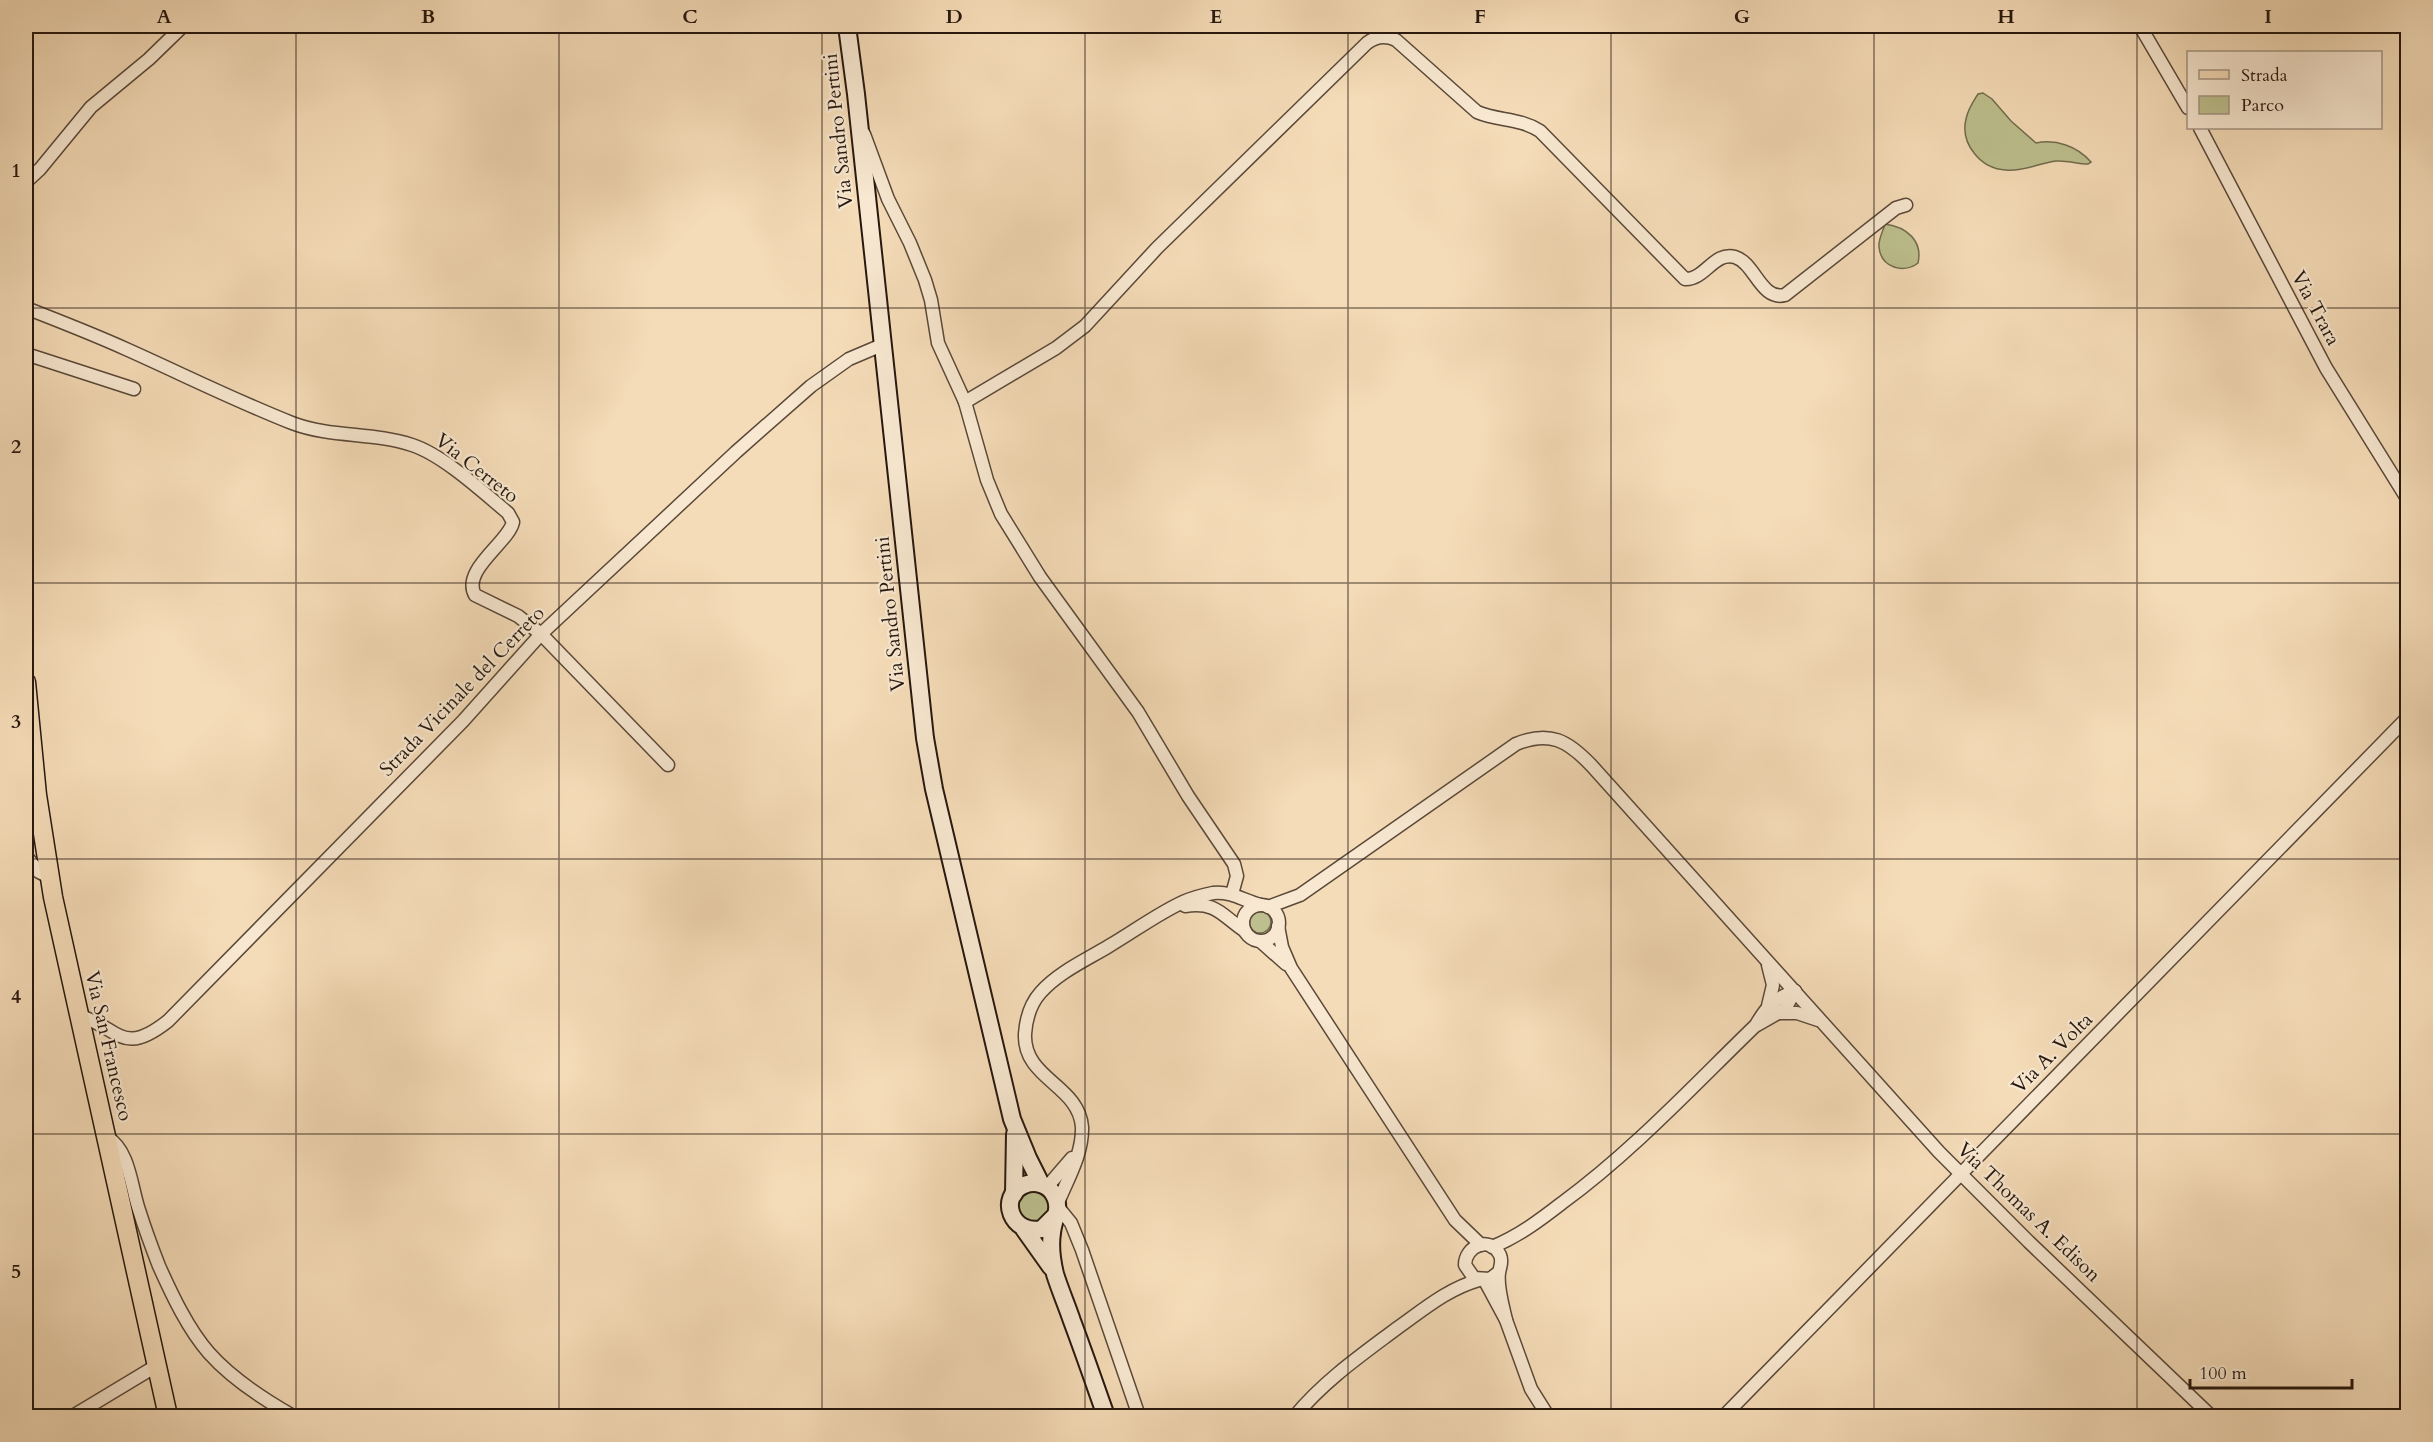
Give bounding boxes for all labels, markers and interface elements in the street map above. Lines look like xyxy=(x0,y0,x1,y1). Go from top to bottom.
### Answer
text: A xyxy=(156,3,172,30)
text: B xyxy=(421,3,435,30)
text: C xyxy=(682,3,698,30)
text: D xyxy=(945,3,963,30)
text: E xyxy=(1210,3,1222,30)
text: F xyxy=(1474,3,1486,30)
text: G xyxy=(1734,3,1750,30)
text: H xyxy=(1997,3,2015,30)
text: I xyxy=(2264,3,2272,30)
legend xyxy=(2187,51,2382,129)
street label: Via Sandro Pertini xyxy=(816,52,860,210)
text: Strada xyxy=(2241,63,2288,88)
text: Parco xyxy=(2241,93,2284,118)
text: 1 xyxy=(11,157,21,184)
street label: Via Trara xyxy=(2285,266,2347,350)
street label: Via Cerreto xyxy=(429,427,525,509)
text: 2 xyxy=(11,433,21,460)
street label: Via Sandro Pertini xyxy=(868,535,912,693)
street label: Strada Vicinale del Cerreto xyxy=(373,600,551,782)
text: 3 xyxy=(11,708,21,735)
street label: Via San Francesco xyxy=(79,968,139,1124)
text: 4 xyxy=(11,983,21,1010)
street label: Via A. Volta xyxy=(2005,1006,2099,1100)
street label: Via Thomas A. Edison xyxy=(1951,1136,2107,1288)
text: 5 xyxy=(11,1258,21,1285)
scale bar xyxy=(2190,1352,2352,1390)
text: 100 m xyxy=(2199,1361,2247,1386)

